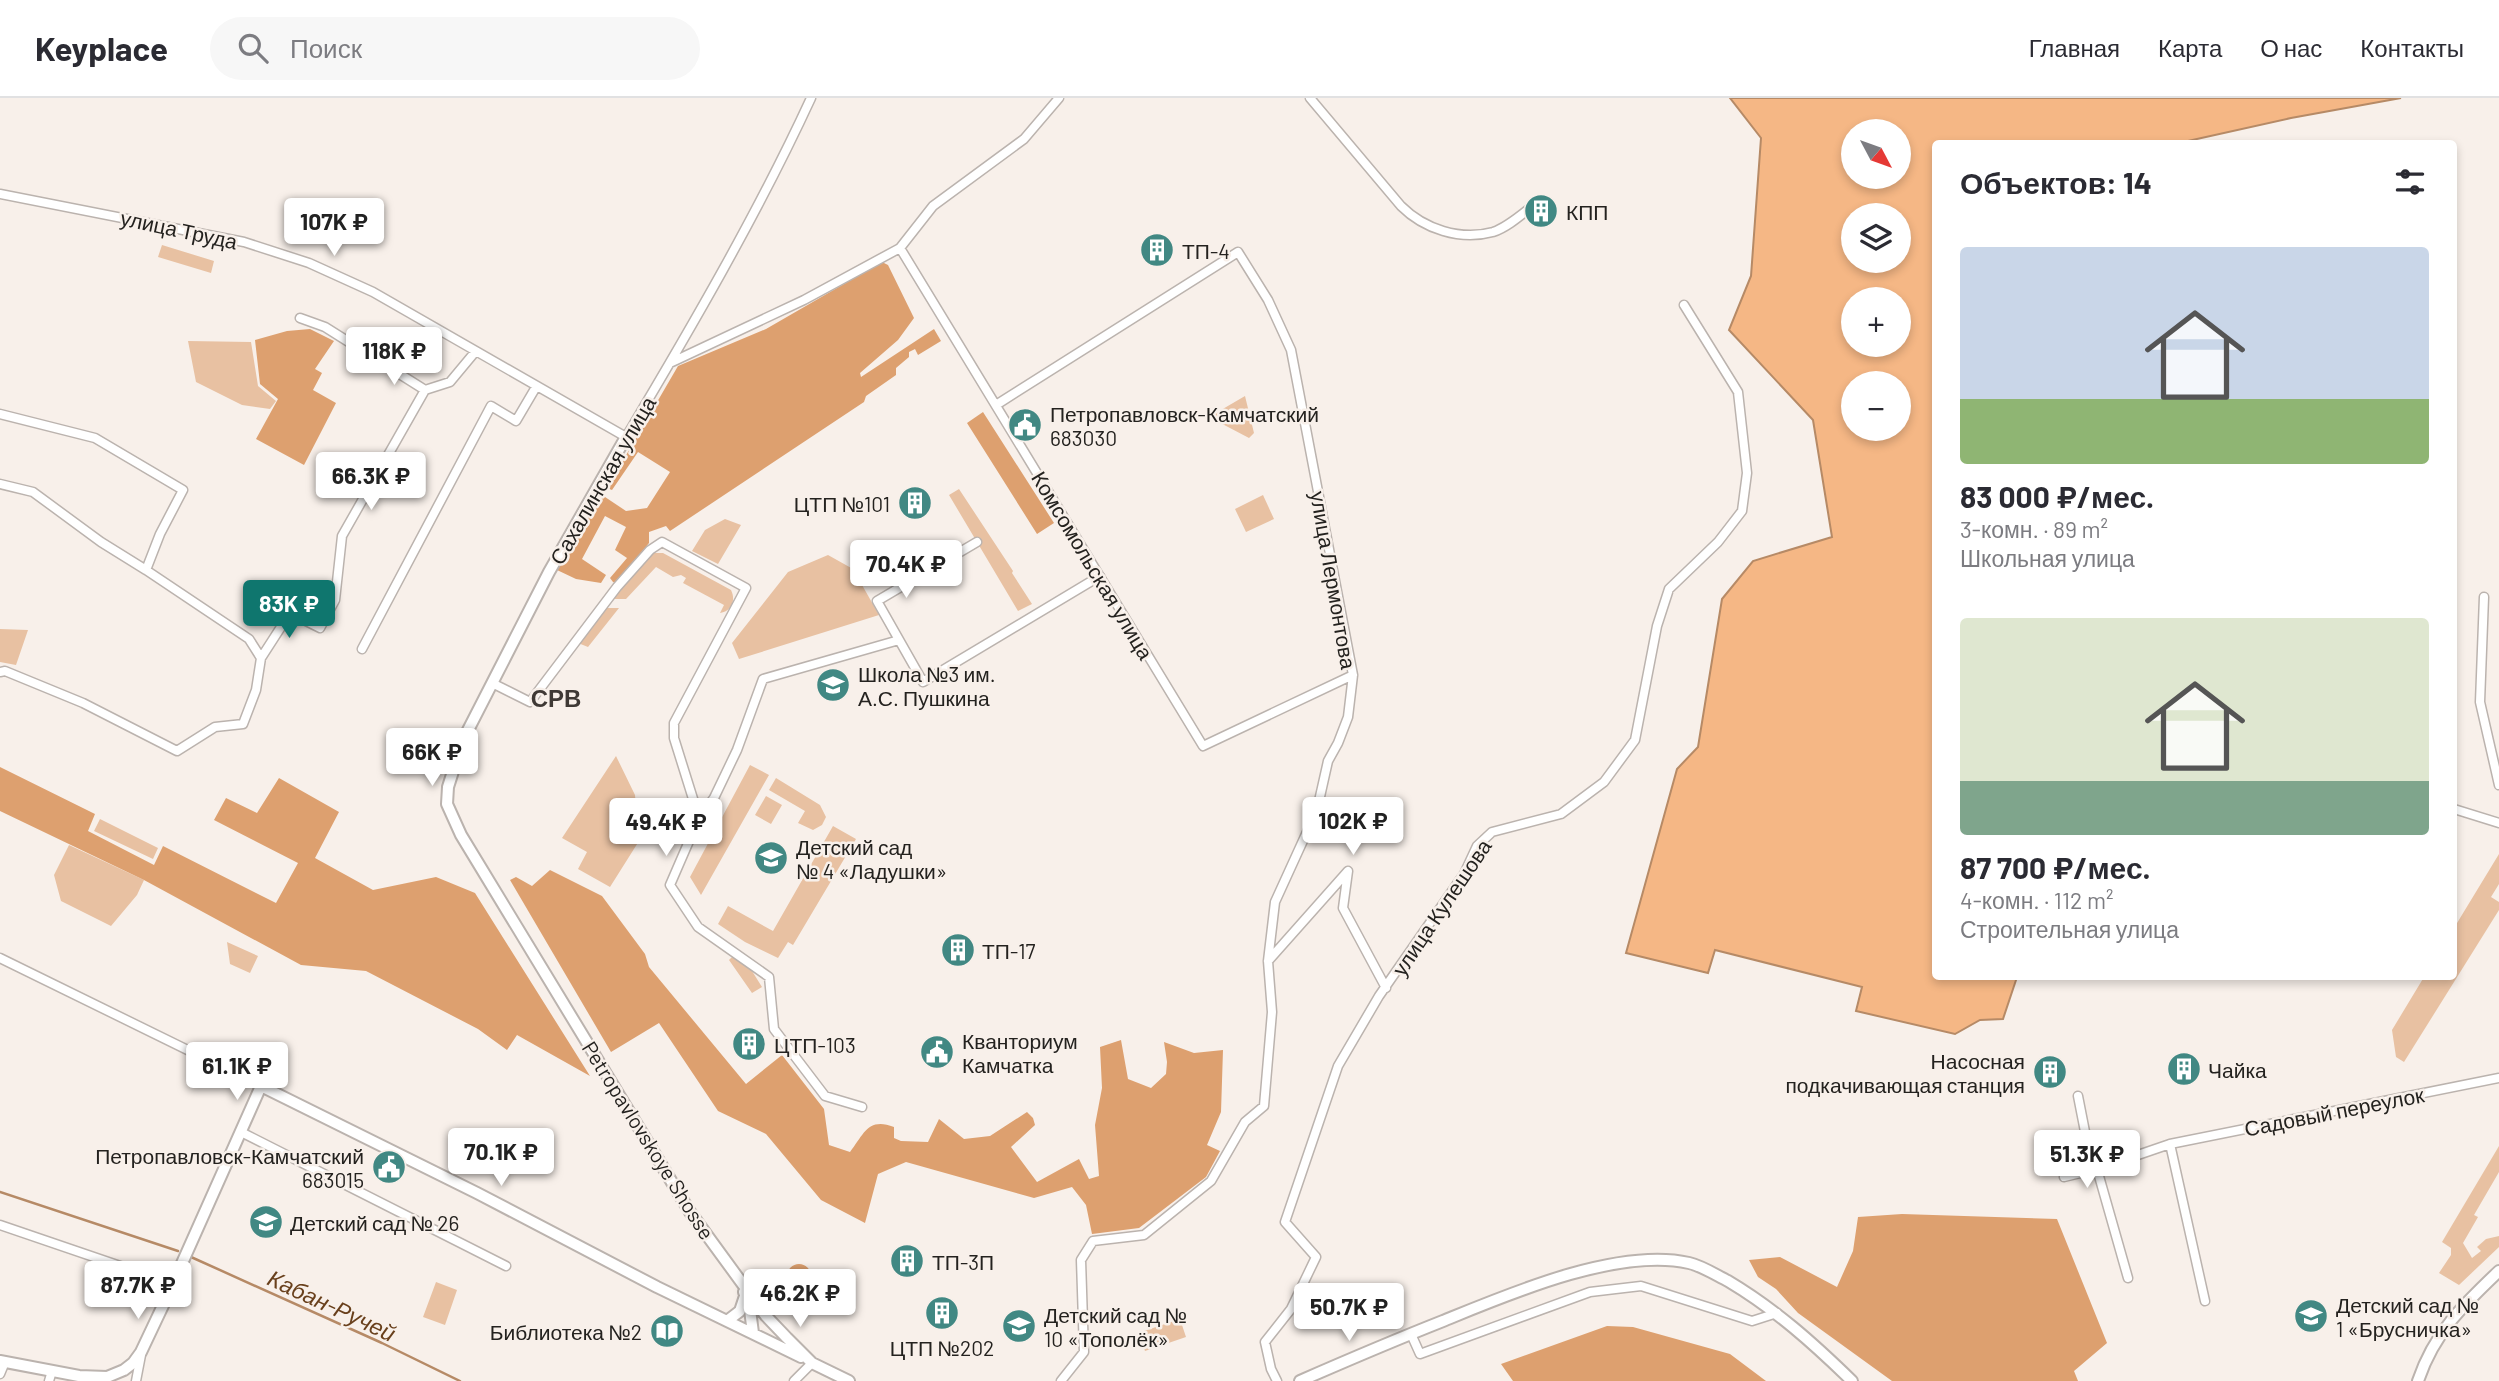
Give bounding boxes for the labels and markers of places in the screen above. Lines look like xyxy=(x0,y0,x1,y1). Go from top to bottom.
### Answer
building icon: КПП xyxy=(1522,192,1560,230)
pin: 107K ₽ xyxy=(277,198,391,258)
place label: КПП xyxy=(1566,199,1608,224)
building icon: ТП-4 xyxy=(1138,231,1176,269)
place label: ТП-4 xyxy=(1182,238,1230,263)
pin: 118K ₽ xyxy=(337,328,451,387)
place label: Петропавловск-Камчатский 683030 xyxy=(1050,401,1319,450)
public building icon: Петропавловск-Камчатский 683030 xyxy=(1006,406,1044,444)
pin: 66.3K ₽ xyxy=(306,452,436,512)
building icon: ЦТП №101 xyxy=(896,484,934,522)
place label: ЦТП №101 xyxy=(794,491,890,516)
pin: 70.4K ₽ xyxy=(841,540,971,600)
pin: 83K ₽ xyxy=(240,580,338,640)
place label: Школа №3 им. А.С. Пушкина xyxy=(858,661,996,710)
school or university icon: Школа №3 им. А.С. Пушкина xyxy=(814,666,852,704)
pin: 66K ₽ xyxy=(383,728,481,788)
pin: 49.4K ₽ xyxy=(601,798,731,858)
pin: 102K ₽ xyxy=(1296,798,1410,857)
place label: Детский сад № 4 «Ладушки» xyxy=(796,834,947,883)
school or university icon: Детский сад № 4 «Ладушки» xyxy=(752,839,790,877)
building icon: ТП-17 xyxy=(939,931,977,969)
place label: ТП-17 xyxy=(982,938,1036,963)
building icon: ЦТП-103 xyxy=(730,1025,768,1063)
place label: Кванториум Камчатка xyxy=(962,1028,1078,1077)
place label: ЦТП-103 xyxy=(774,1032,856,1057)
public building icon: Кванториум Камчатка xyxy=(918,1033,956,1071)
pin: 61.1K ₽ xyxy=(172,1042,302,1102)
place label: Насосная подкачивающая станция xyxy=(1785,1048,2025,1097)
building icon: Чайка xyxy=(2165,1050,2203,1088)
building icon: Насосная подкачивающая станция xyxy=(2031,1053,2069,1091)
place label: Чайка xyxy=(2208,1057,2267,1082)
pin: 70.1K ₽ xyxy=(436,1128,566,1188)
pin: 51.3K ₽ xyxy=(2022,1130,2152,1190)
place label: Петропавловск-Камчатский 683015 xyxy=(95,1143,364,1192)
public building icon: Петропавловск-Камчатский 683015 xyxy=(370,1148,408,1186)
school or university icon: Детский сад № 26 xyxy=(247,1203,285,1241)
place label: Детский сад № 26 xyxy=(290,1210,459,1235)
building icon: ТП-3П xyxy=(888,1242,926,1280)
place label: ТП-3П xyxy=(932,1249,994,1274)
pin: 87.7K ₽ xyxy=(73,1262,203,1321)
pin: 46.2K ₽ xyxy=(735,1270,865,1329)
pin: 50.7K ₽ xyxy=(1284,1284,1414,1343)
place label: Детский сад № 1 «Брусничка» xyxy=(2336,1292,2479,1341)
building icon: ЦТП №202 xyxy=(923,1294,961,1332)
school or university icon: Детский сад № 1 «Брусничка» xyxy=(2292,1297,2330,1335)
place label: Детский сад № 10 «Тополёк» xyxy=(1044,1302,1187,1351)
school or university icon: Детский сад № 10 «Тополёк» xyxy=(1000,1307,1038,1345)
library icon: Библиотека №2 xyxy=(648,1312,686,1350)
place label: Библиотека №2 xyxy=(490,1319,642,1344)
place label: ЦТП №202 xyxy=(890,1335,994,1360)

